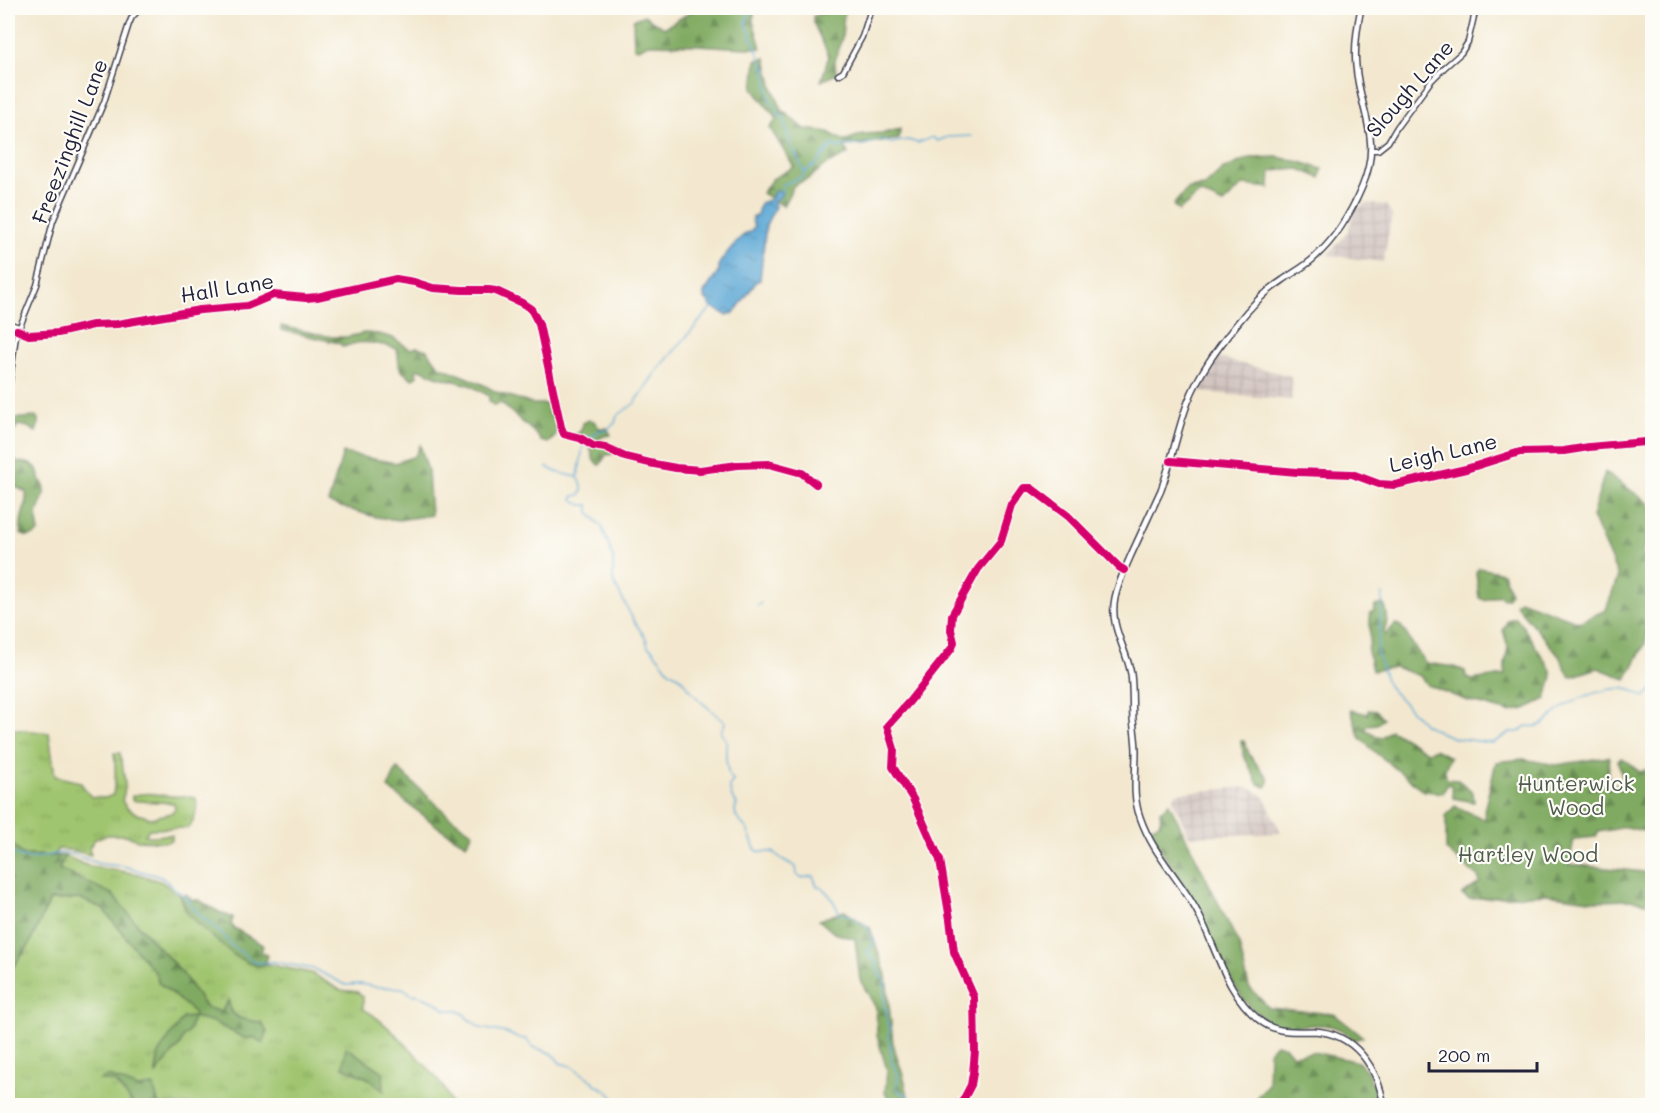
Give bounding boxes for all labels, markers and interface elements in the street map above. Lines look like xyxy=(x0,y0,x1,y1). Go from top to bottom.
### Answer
street label: Slough Lane xyxy=(1359,34,1459,142)
street label: Freezinghill Lane xyxy=(25,55,113,227)
street label: Hall Lane xyxy=(178,266,276,308)
street label: Leigh Lane xyxy=(1386,426,1500,478)
park label: Hunterwick Wood xyxy=(1517,769,1635,820)
park label: Hartley Wood xyxy=(1458,840,1598,867)
scale bar xyxy=(1429,1035,1537,1073)
text: 200 m xyxy=(1438,1043,1490,1067)

